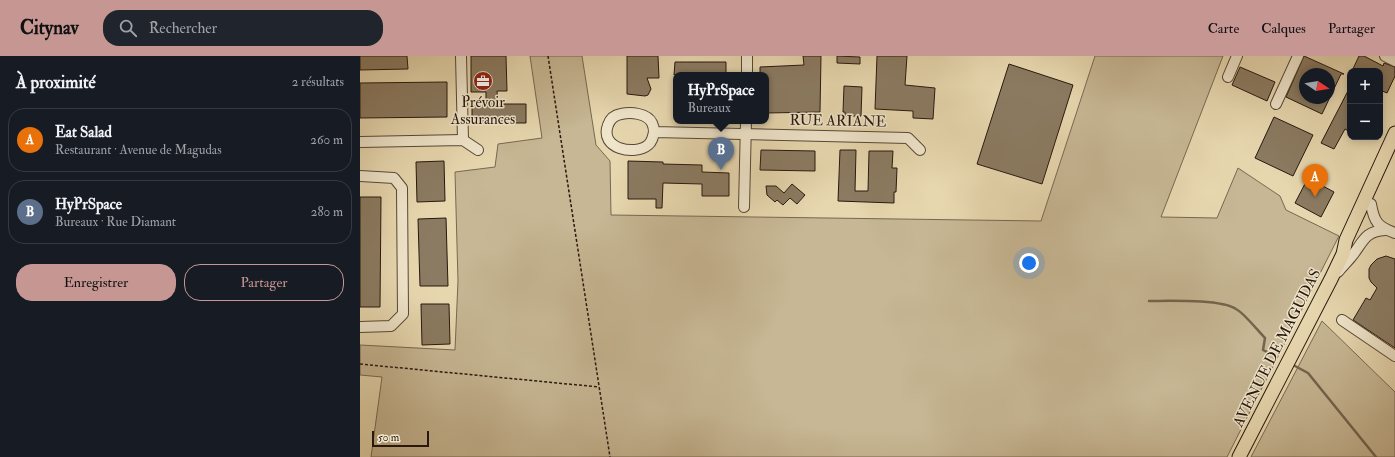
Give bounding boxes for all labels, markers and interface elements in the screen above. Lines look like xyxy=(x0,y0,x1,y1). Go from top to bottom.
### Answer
search box xyxy=(103,10,383,46)
text: Citynav xyxy=(20,16,79,40)
icon: search xyxy=(117,17,139,39)
text: Rechercher xyxy=(149,19,217,38)
text: Carte xyxy=(1208,20,1239,37)
text: Calques xyxy=(1261,20,1306,37)
text: Partager xyxy=(1328,20,1375,37)
north arrow xyxy=(1299,68,1335,104)
map controls xyxy=(1347,68,1383,140)
button: + xyxy=(1347,68,1383,104)
office icon: Prévoir Assurances xyxy=(472,70,494,92)
text: À proximité xyxy=(16,72,96,93)
popup xyxy=(673,72,769,124)
text: 2 résultats xyxy=(292,74,344,90)
text: HyPrSpace xyxy=(687,81,755,100)
place label: Prévoir Assurances xyxy=(450,93,515,129)
text: Bureaux xyxy=(687,100,731,116)
button: − xyxy=(1347,104,1383,140)
street label: RUE ARIANE xyxy=(789,111,887,131)
text: Eat Salad xyxy=(55,123,112,142)
text: A xyxy=(26,132,34,148)
text: 260 m xyxy=(310,132,343,148)
pin: B xyxy=(708,137,734,170)
text: Restaurant · Avenue de Magudas xyxy=(55,142,222,158)
pin: A xyxy=(1302,164,1328,197)
text: HyPrSpace xyxy=(55,195,122,214)
text: B xyxy=(26,204,34,220)
text: 280 m xyxy=(311,204,343,220)
text: Bureaux · Rue Diamant xyxy=(55,214,176,230)
your location xyxy=(1019,253,1039,273)
button: Enregistrer xyxy=(16,264,176,301)
button: Partager xyxy=(184,264,344,301)
street label: AVENUE DE MAGUDAS xyxy=(1228,266,1325,431)
scale bar xyxy=(372,429,429,448)
text: 50 m xyxy=(378,431,399,444)

